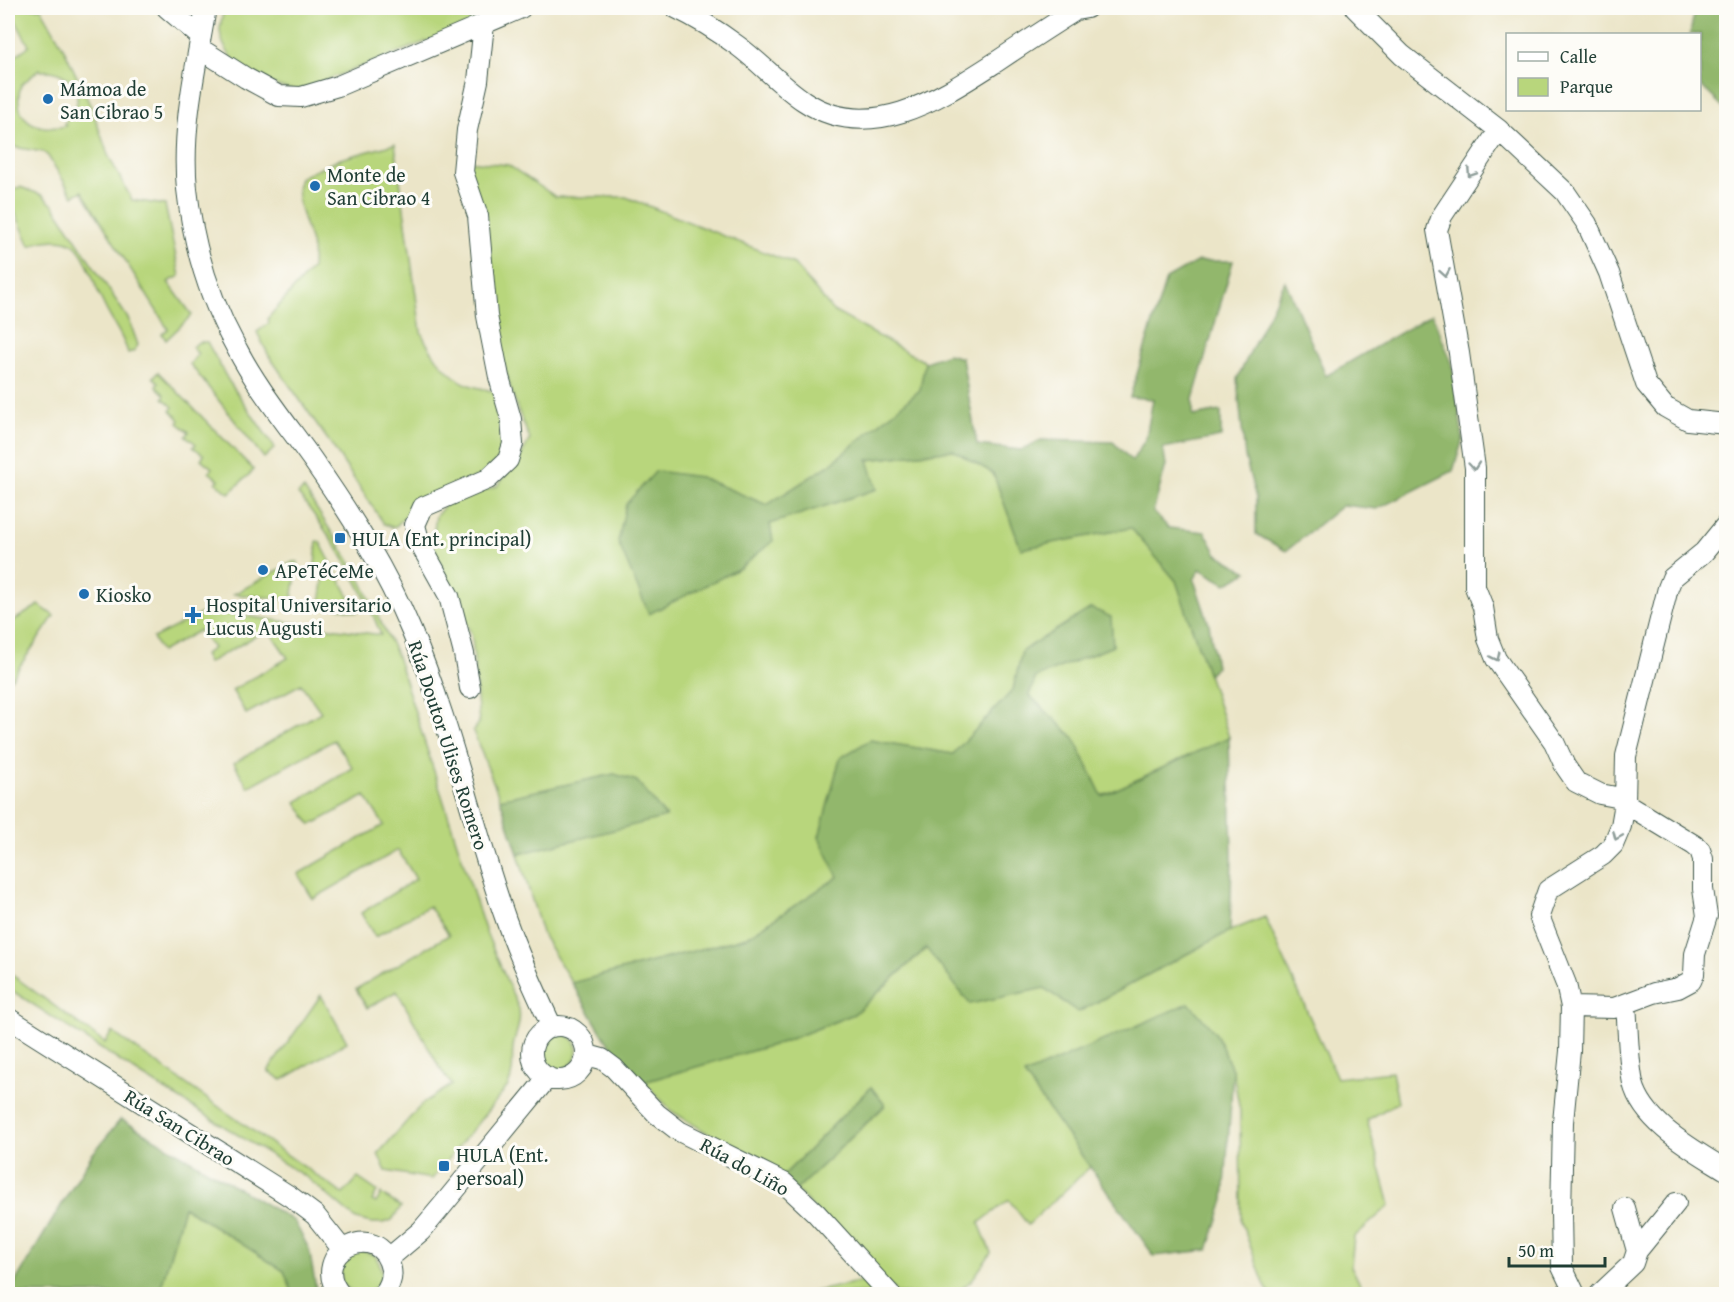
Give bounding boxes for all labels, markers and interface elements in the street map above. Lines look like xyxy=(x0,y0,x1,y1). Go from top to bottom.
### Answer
legend xyxy=(1506,33,1701,111)
text: Calle xyxy=(1560,43,1597,70)
text: Parque xyxy=(1560,73,1613,100)
place label: Mámoa de San Cibrao 5 xyxy=(60,74,163,126)
marker: Mámoa de San Cibrao 5 xyxy=(41,92,55,106)
place label: Monte de San Cibrao 4 xyxy=(327,160,430,212)
one-way arrow xyxy=(1466,167,1478,177)
marker: Monte de San Cibrao 4 xyxy=(308,179,322,193)
one-way arrow xyxy=(1438,268,1450,278)
one-way arrow xyxy=(1468,461,1481,470)
place label: HULA (Ent. principal) xyxy=(352,524,531,553)
marker: HULA (Ent. principal) xyxy=(333,531,347,545)
place label: APeTéCeMe xyxy=(275,556,374,585)
marker: APeTéCeMe xyxy=(256,563,270,577)
place label: Kiosko xyxy=(96,580,152,609)
marker: Kiosko xyxy=(77,587,91,601)
place label: Hospital Universitario Lucus Augusti xyxy=(206,590,392,642)
marker: Hospital Universitario Lucus Augusti xyxy=(184,606,202,624)
street label: Rúa Doutor Ulises Romero xyxy=(401,636,497,854)
one-way arrow xyxy=(1489,650,1501,661)
one-way arrow xyxy=(1612,830,1624,841)
street label: Rúa San Cibrao xyxy=(119,1081,241,1173)
street label: Rúa do Liño xyxy=(695,1129,795,1203)
place label: HULA (Ent. persoal) xyxy=(456,1140,548,1192)
marker: HULA (Ent. persoal) xyxy=(437,1159,451,1173)
scale bar xyxy=(1509,1230,1605,1268)
text: 50 m xyxy=(1518,1237,1554,1264)

